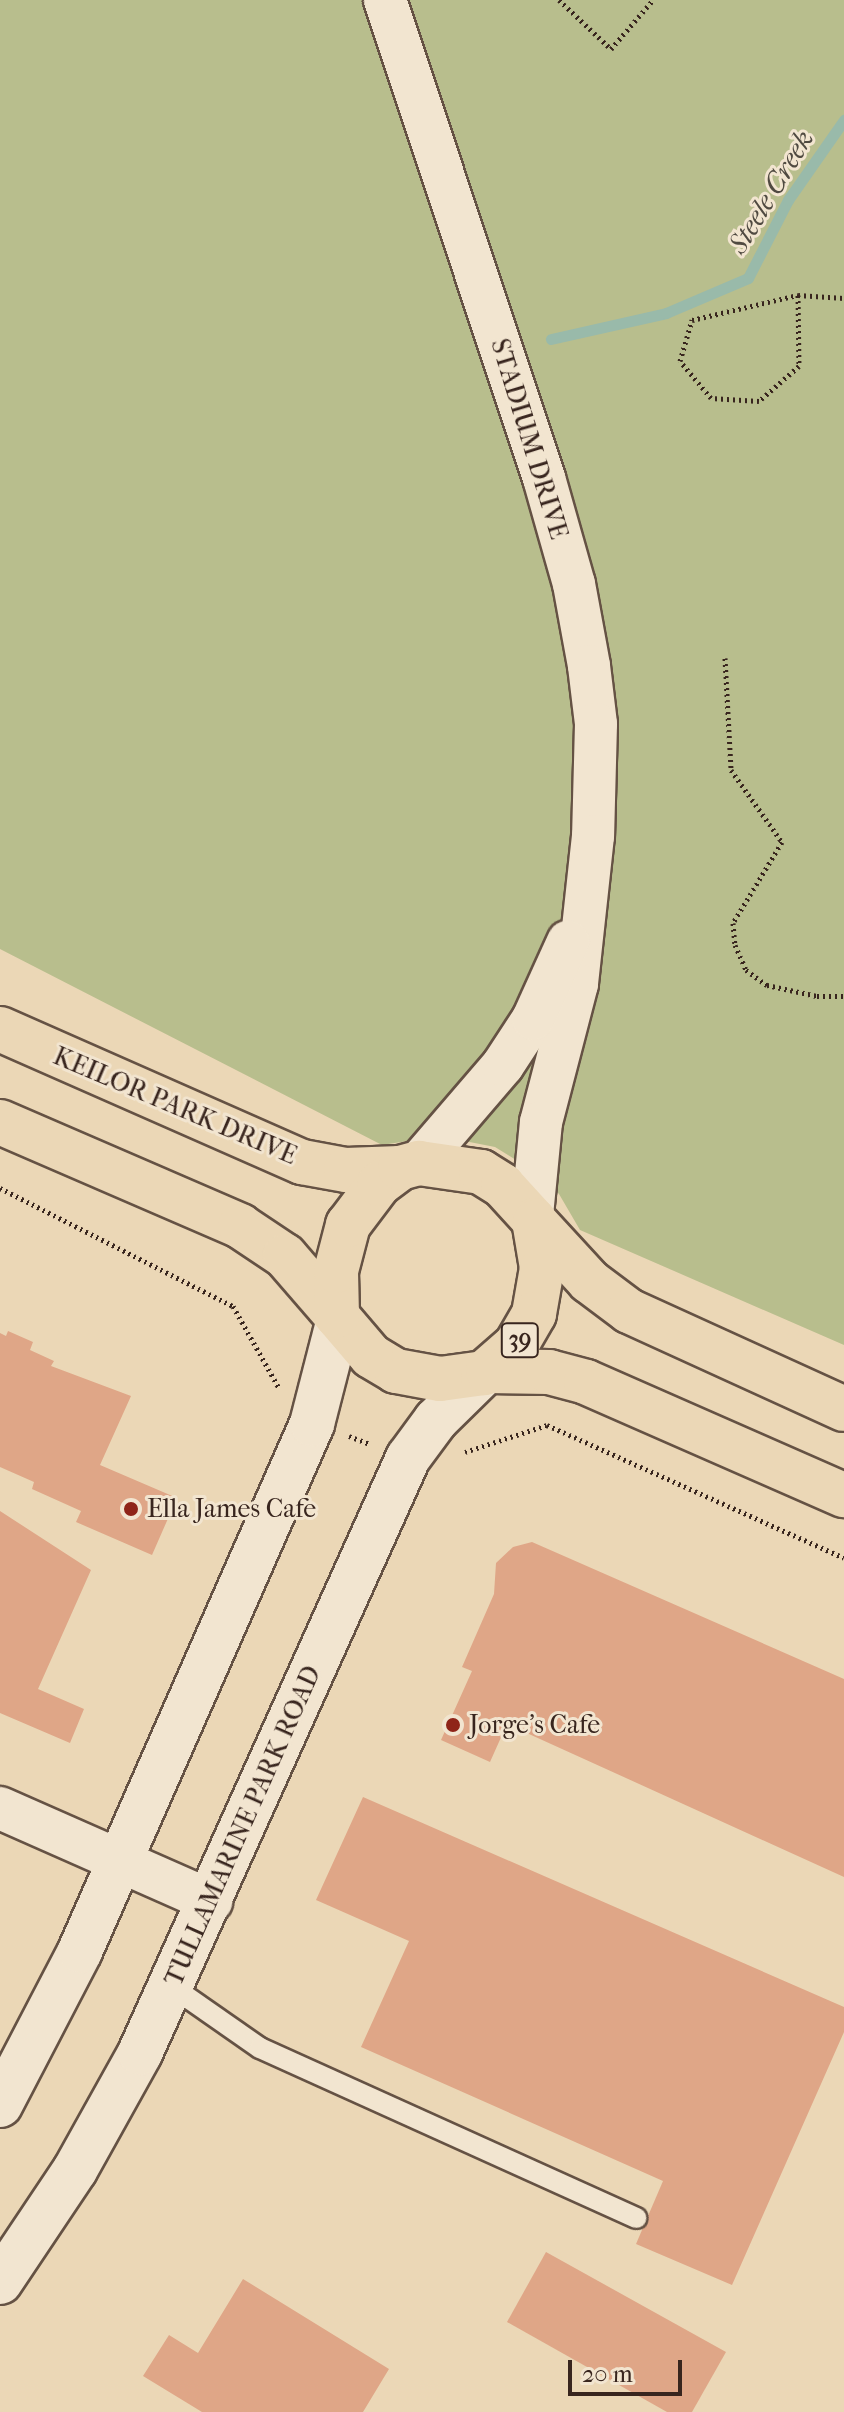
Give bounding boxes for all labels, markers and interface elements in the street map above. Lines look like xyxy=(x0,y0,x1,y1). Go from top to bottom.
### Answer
water label: Steele Creek xyxy=(721,124,821,260)
street label: STADIUM DRIVE xyxy=(484,335,574,543)
street label: KEILOR PARK DRIVE xyxy=(48,1041,302,1171)
road number: 39 xyxy=(500,1320,540,1360)
place label: Ella James Cafe xyxy=(147,1493,316,1525)
marker: Ella James Cafe xyxy=(122,1500,140,1518)
street label: TULLAMARINE PARK ROAD xyxy=(158,1661,328,1991)
place label: Jorge's Cafe xyxy=(469,1709,600,1741)
marker: Jorge's Cafe xyxy=(444,1716,462,1734)
scale bar xyxy=(572,2344,686,2394)
text: 20 m xyxy=(582,2360,633,2388)

